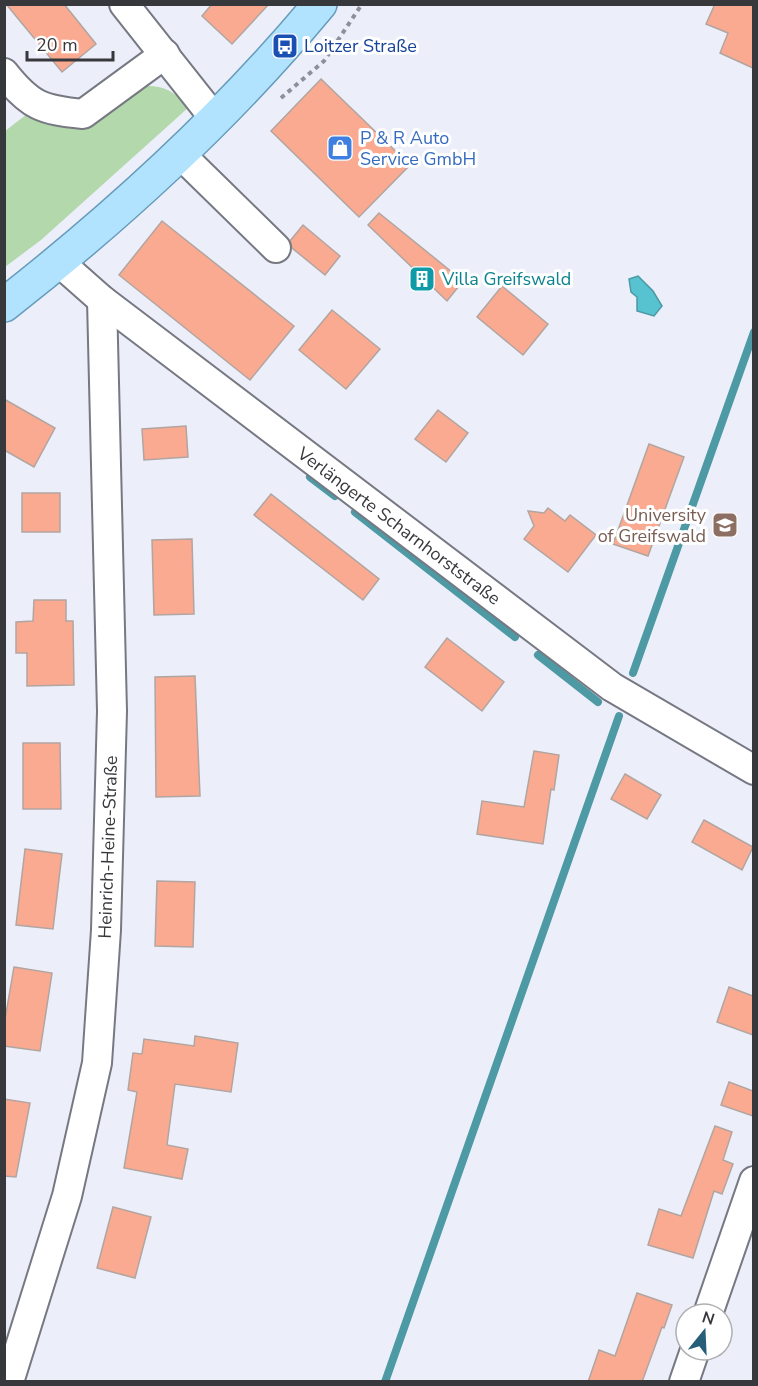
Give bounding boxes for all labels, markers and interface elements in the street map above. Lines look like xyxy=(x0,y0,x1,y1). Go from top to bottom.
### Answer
scale bar xyxy=(27,24,112,62)
bus stop icon: Loitzer Straße xyxy=(270,31,300,61)
text: 20 m xyxy=(36,33,78,57)
place label: Loitzer Straße xyxy=(304,34,417,58)
place label: P & R Auto Service GmbH xyxy=(360,126,476,171)
shop icon: P & R Auto Service GmbH xyxy=(325,133,355,163)
building icon: Villa Greifswald xyxy=(407,264,437,294)
place label: Villa Greifswald xyxy=(441,267,571,291)
street label: Verlängerte Scharnhorststraße xyxy=(292,441,505,610)
place label: University of Greifswald xyxy=(598,503,707,548)
school or university icon: University of Greifswald xyxy=(710,510,740,540)
street label: Heinrich-Heine-Straße xyxy=(93,755,123,939)
north arrow xyxy=(674,1302,734,1362)
text: N xyxy=(699,1306,717,1331)

